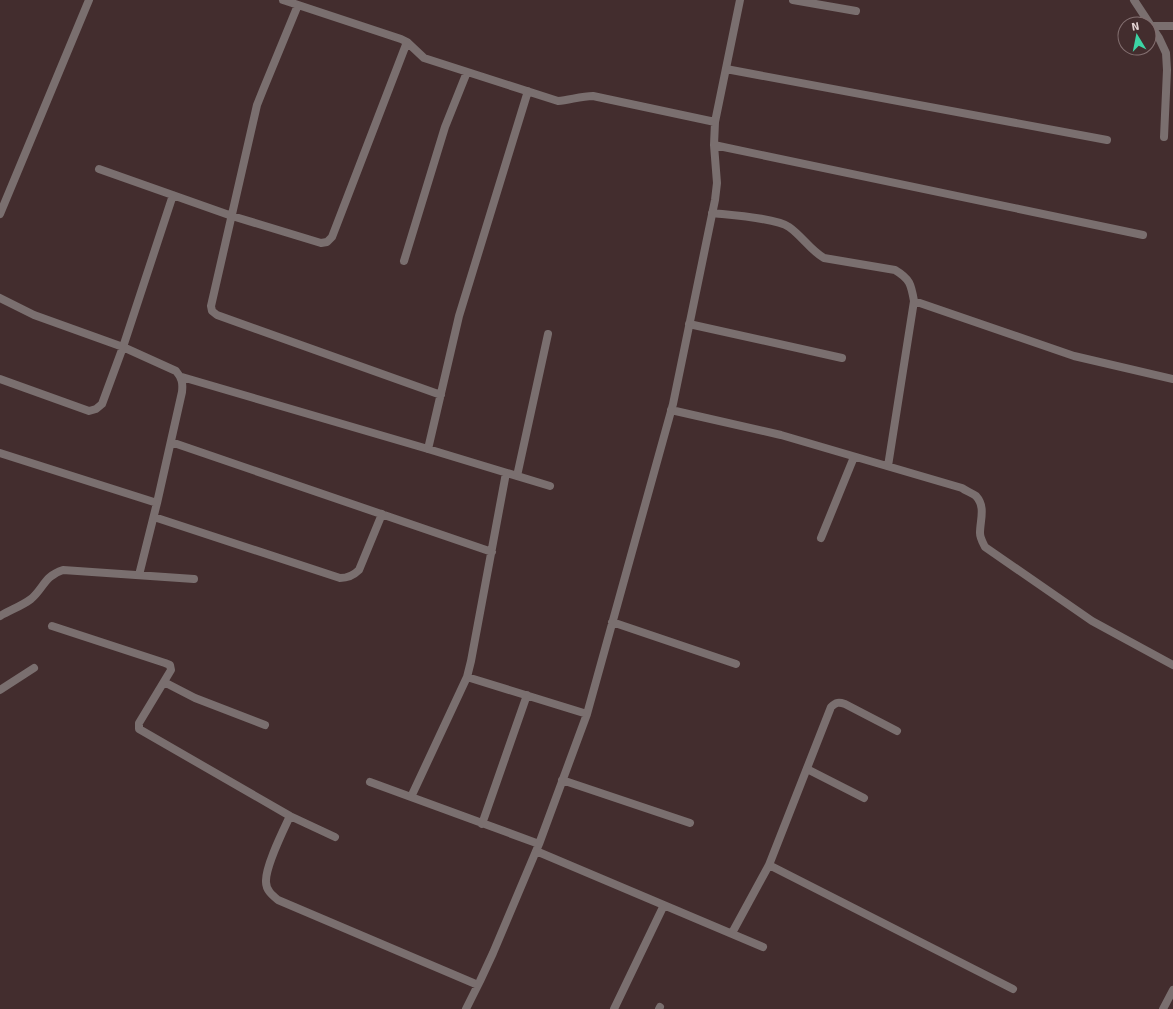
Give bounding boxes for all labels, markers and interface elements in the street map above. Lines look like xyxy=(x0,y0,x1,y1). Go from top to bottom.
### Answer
north arrow xyxy=(1117,16,1157,56)
text: N xyxy=(1130,20,1140,34)

